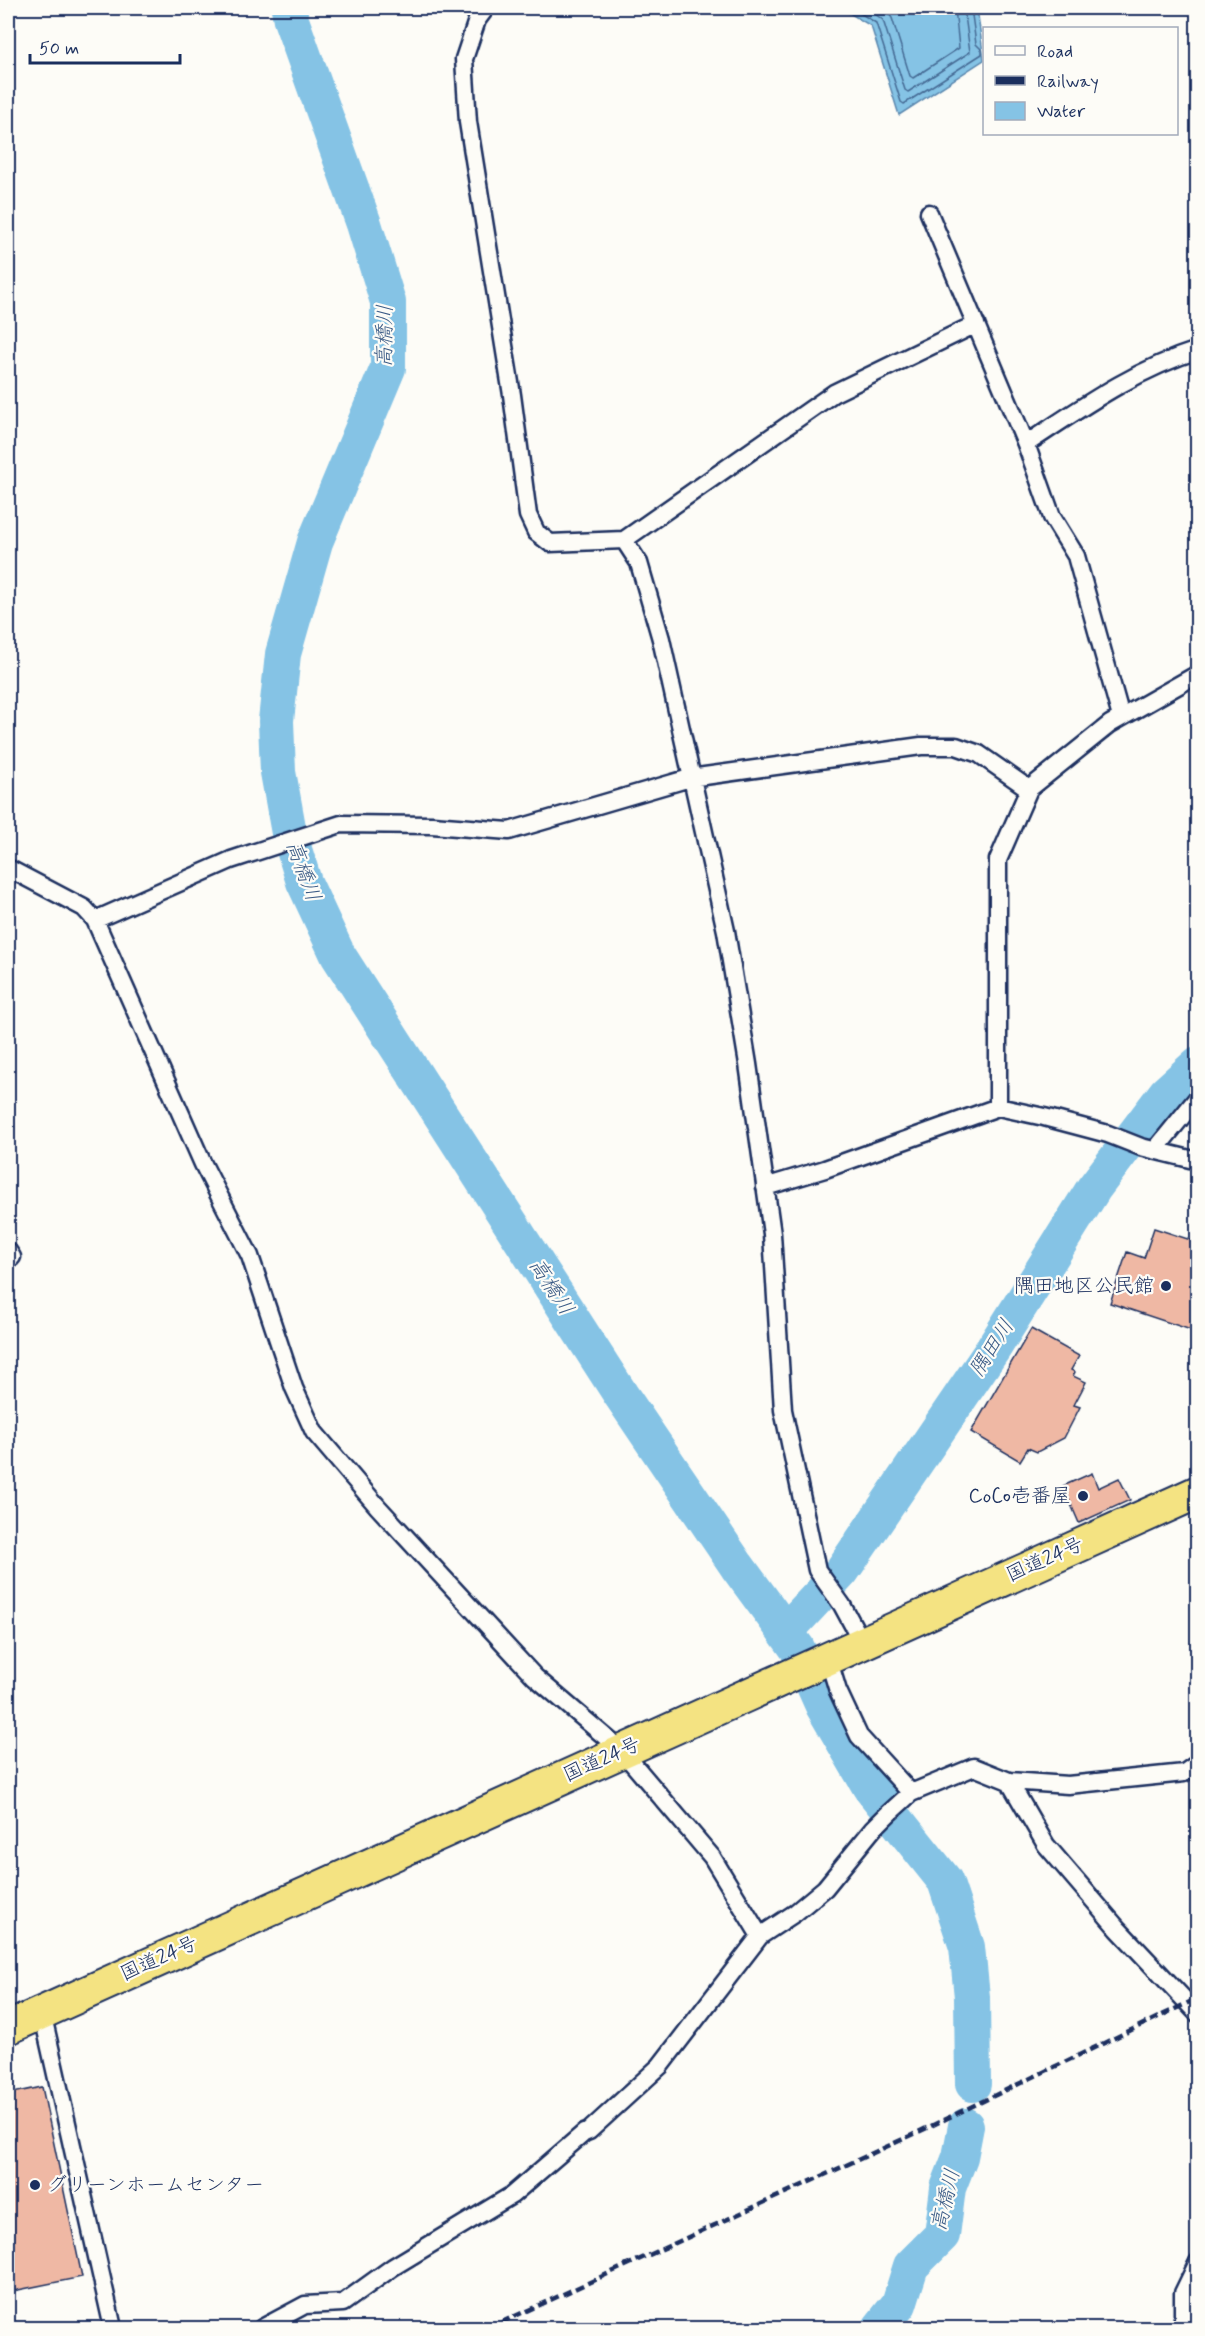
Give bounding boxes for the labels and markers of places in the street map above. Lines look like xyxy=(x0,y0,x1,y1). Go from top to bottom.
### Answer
place label: 隅田地区公民館 xyxy=(1014,1273,1154,1300)
marker: 隅田地区公民館 xyxy=(1159,1279,1173,1293)
place label: CoCo壱番屋 xyxy=(968,1483,1071,1510)
marker: CoCo壱番屋 xyxy=(1076,1489,1090,1503)
place label: グリーンホームセンター xyxy=(47,2172,264,2199)
marker: グリーンホームセンター xyxy=(28,2178,42,2192)

